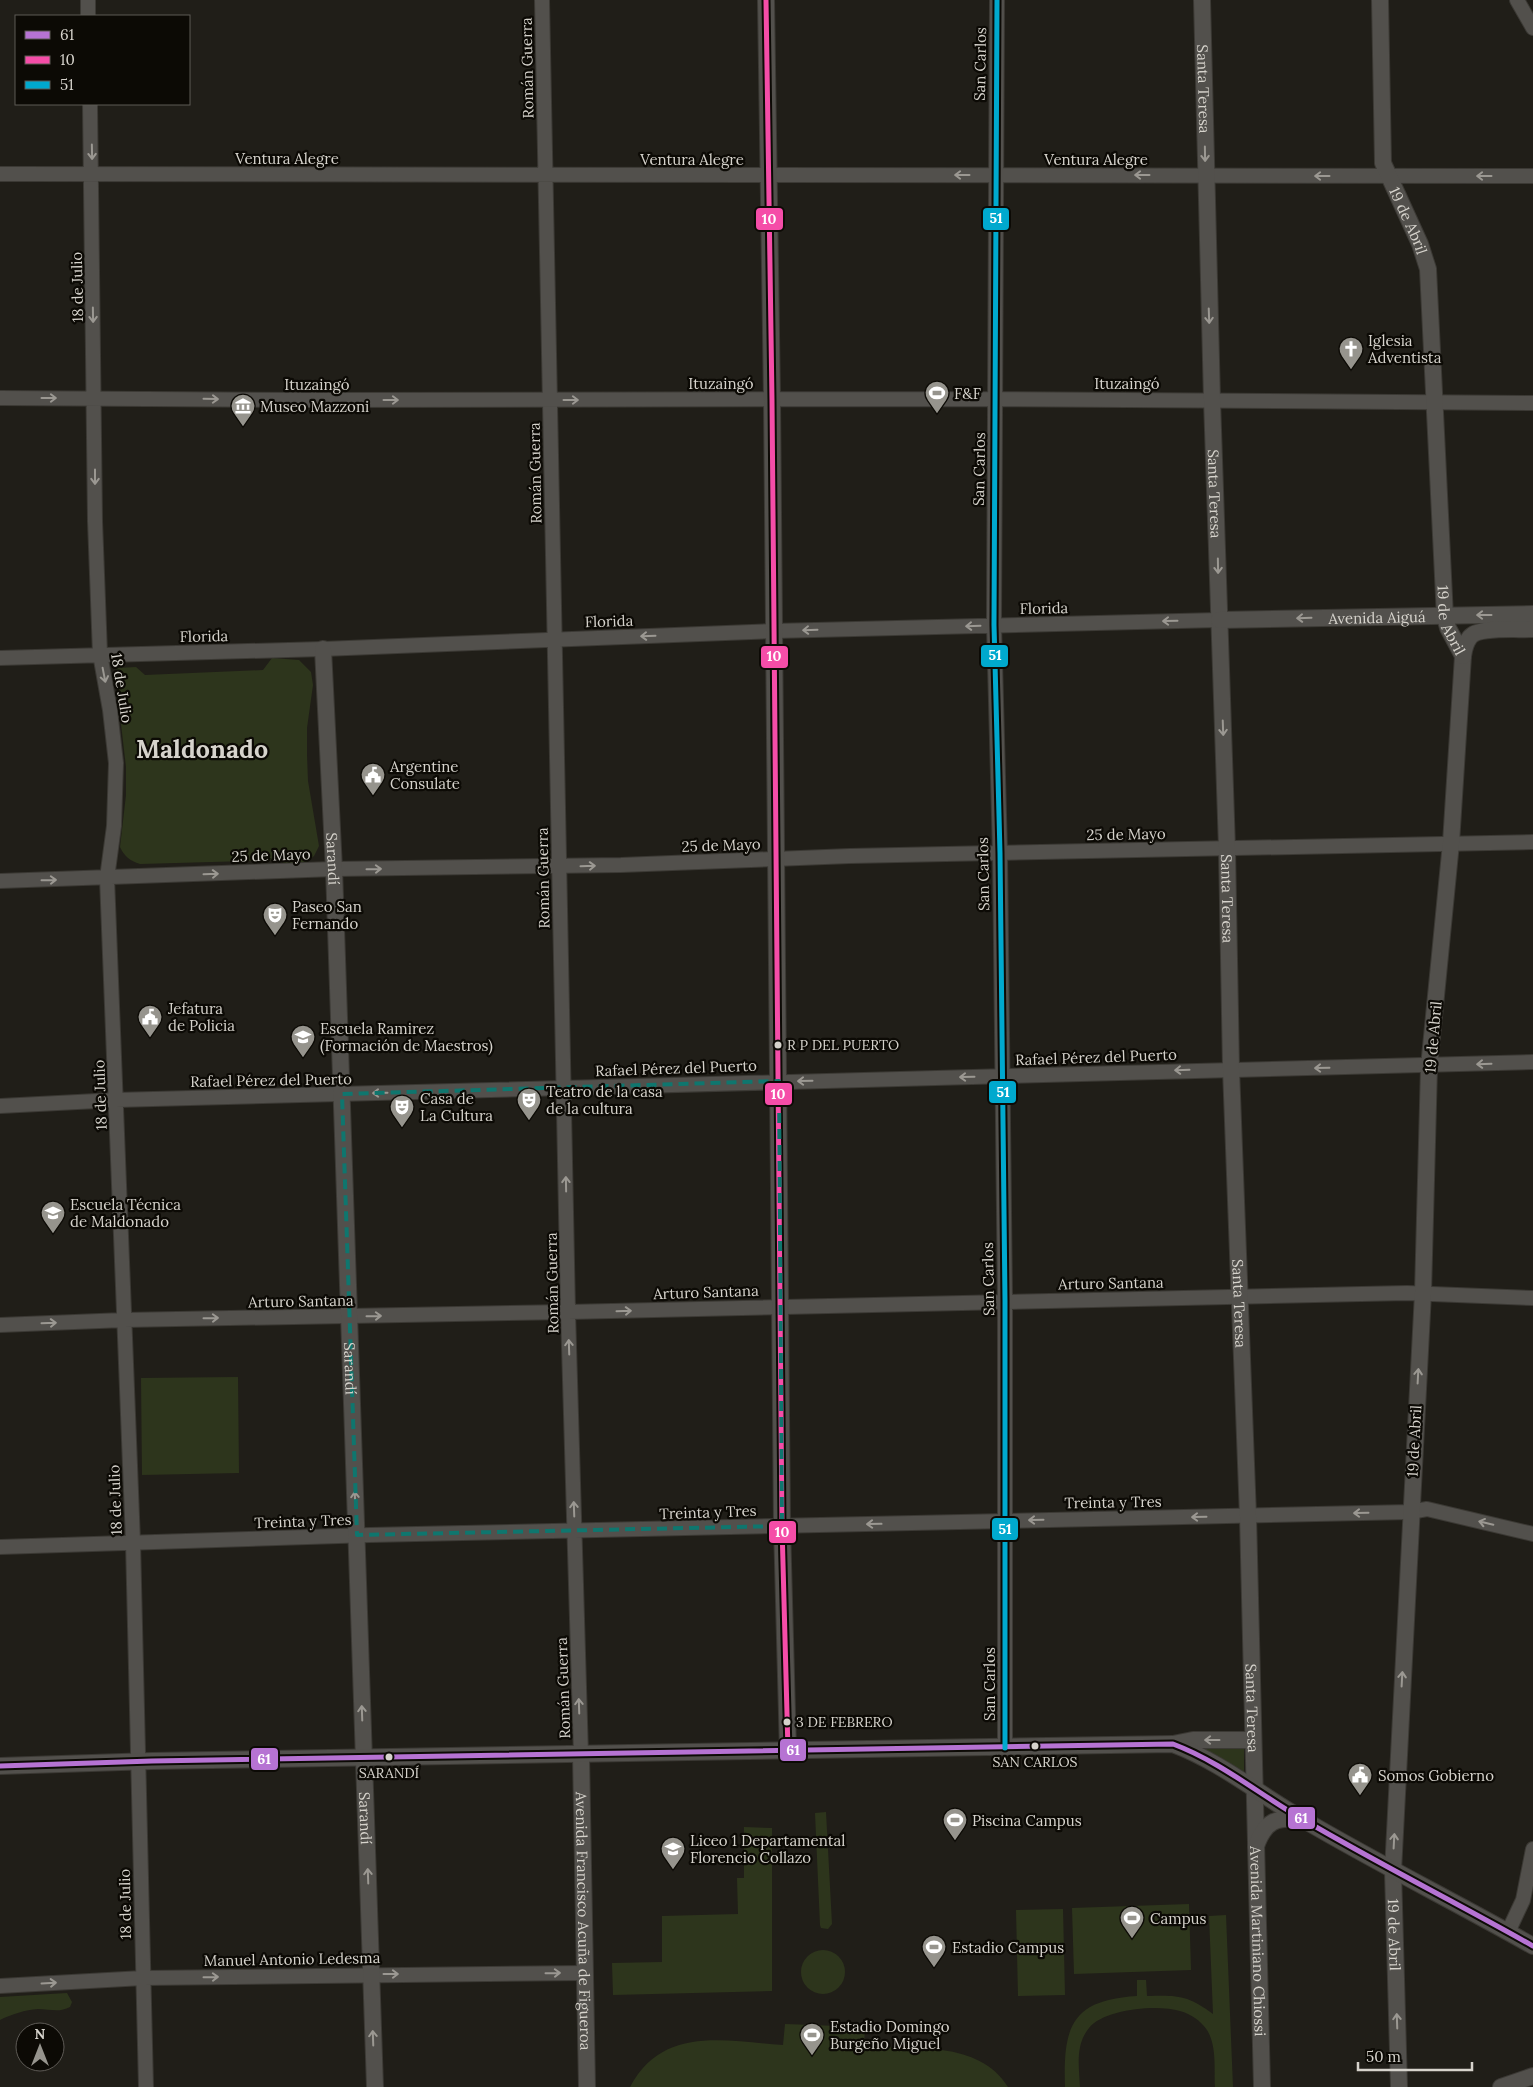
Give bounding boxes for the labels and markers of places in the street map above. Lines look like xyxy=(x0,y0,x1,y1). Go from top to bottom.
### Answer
place label: Iglesia Adventista xyxy=(1367,331,1442,367)
church icon: Iglesia Adventista xyxy=(1338,336,1364,370)
sports icon: F&F xyxy=(924,380,950,414)
place label: F&F xyxy=(954,384,981,403)
museum icon: Museo Mazzoni xyxy=(230,393,256,427)
place label: Museo Mazzoni xyxy=(260,397,369,416)
place label: Argentine Consulate xyxy=(389,757,460,793)
public building icon: Argentine Consulate xyxy=(360,762,386,796)
place label: Paseo San Fernando xyxy=(292,897,362,933)
theatre icon: Paseo San Fernando xyxy=(262,902,288,936)
place label: Jefatura de Policia xyxy=(167,999,235,1035)
public building icon: Jefatura de Policia xyxy=(137,1004,163,1038)
place label: Escuela Ramirez (Formación de Maestros) xyxy=(320,1019,493,1056)
school or university icon: Escuela Ramirez (Formación de Maestros) xyxy=(290,1024,316,1058)
place label: R P DEL PUERTO xyxy=(787,1036,899,1054)
marker: R P DEL PUERTO xyxy=(773,1040,783,1050)
place label: Teatro de la casa de la cultura xyxy=(546,1082,663,1118)
theatre icon: Teatro de la casa de la cultura xyxy=(516,1087,542,1121)
place label: Casa de La Cultura xyxy=(420,1089,493,1125)
theatre icon: Casa de La Cultura xyxy=(389,1094,415,1128)
place label: Escuela Técnica de Maldonado xyxy=(70,1195,181,1231)
school or university icon: Escuela Técnica de Maldonado xyxy=(40,1200,66,1234)
place label: 3 DE FEBRERO xyxy=(796,1713,893,1731)
marker: 3 DE FEBRERO xyxy=(782,1717,792,1727)
marker: SAN CARLOS xyxy=(1030,1741,1040,1751)
marker: SARANDÍ xyxy=(384,1752,394,1762)
place label: SAN CARLOS xyxy=(992,1753,1078,1771)
public building icon: Somos Gobierno xyxy=(1347,1762,1373,1796)
place label: SARANDÍ xyxy=(359,1764,420,1782)
place label: Somos Gobierno xyxy=(1378,1766,1494,1785)
sports icon: Piscina Campus xyxy=(942,1807,968,1841)
place label: Piscina Campus xyxy=(972,1811,1082,1830)
place label: Liceo 1 Departamental Florencio Collazo xyxy=(690,1831,845,1867)
school or university icon: Liceo 1 Departamental Florencio Collazo xyxy=(660,1836,686,1870)
sports icon: Campus xyxy=(1119,1905,1145,1939)
place label: Campus xyxy=(1150,1909,1207,1928)
sports icon: Estadio Campus xyxy=(921,1934,947,1968)
place label: Estadio Campus xyxy=(952,1938,1064,1957)
place label: Estadio Domingo Burgeño Miguel xyxy=(830,2017,950,2053)
sports icon: Estadio Domingo Burgeño Miguel xyxy=(799,2022,825,2056)

